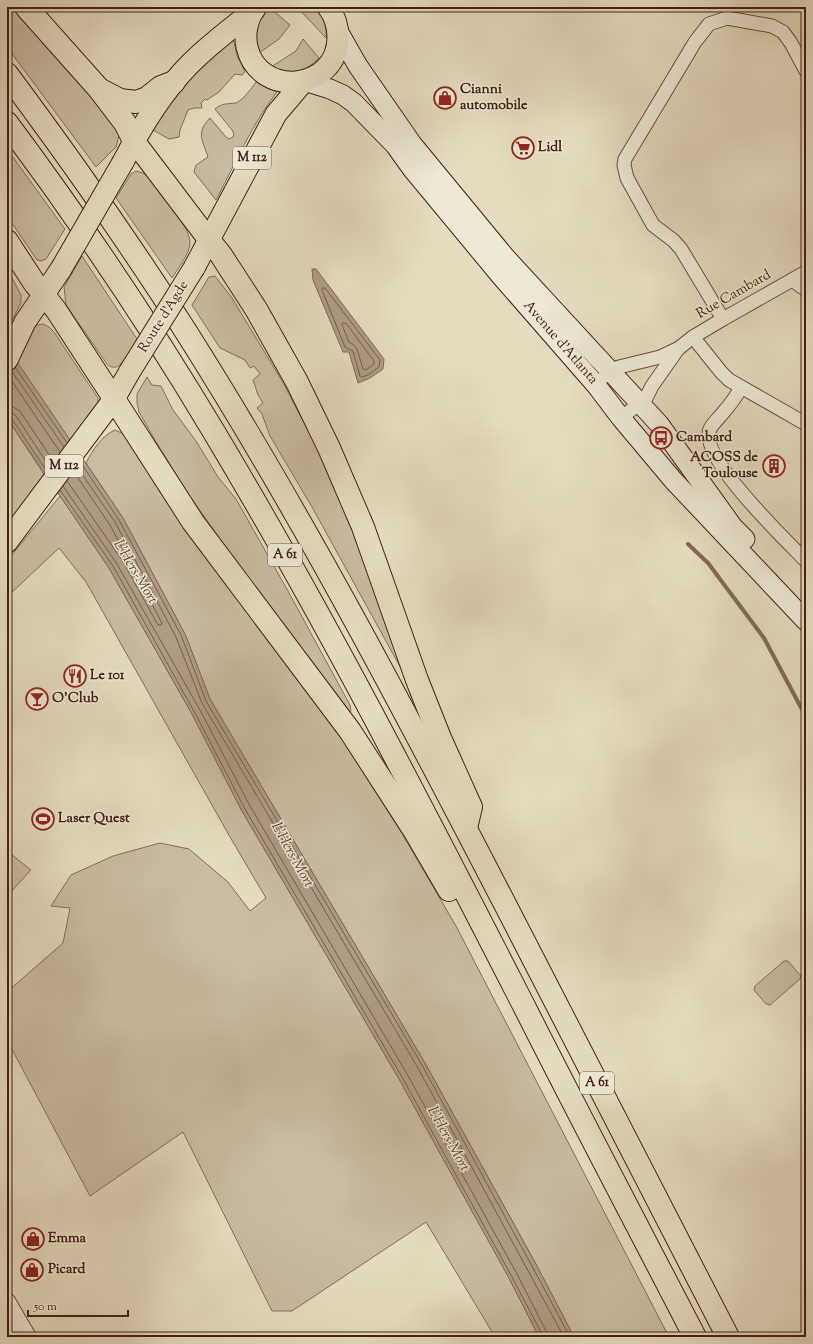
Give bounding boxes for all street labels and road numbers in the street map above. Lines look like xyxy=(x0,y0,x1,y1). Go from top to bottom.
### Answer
road number: M 112 xyxy=(233,147,271,169)
street label: Rue Cambard xyxy=(693,265,775,324)
street label: Route d'Agde xyxy=(134,277,194,357)
street label: Avenue d'Atlanta xyxy=(518,297,602,390)
road number: M 112 xyxy=(45,455,83,477)
road number: A 61 xyxy=(268,544,302,566)
road number: A 61 xyxy=(580,1072,614,1094)

